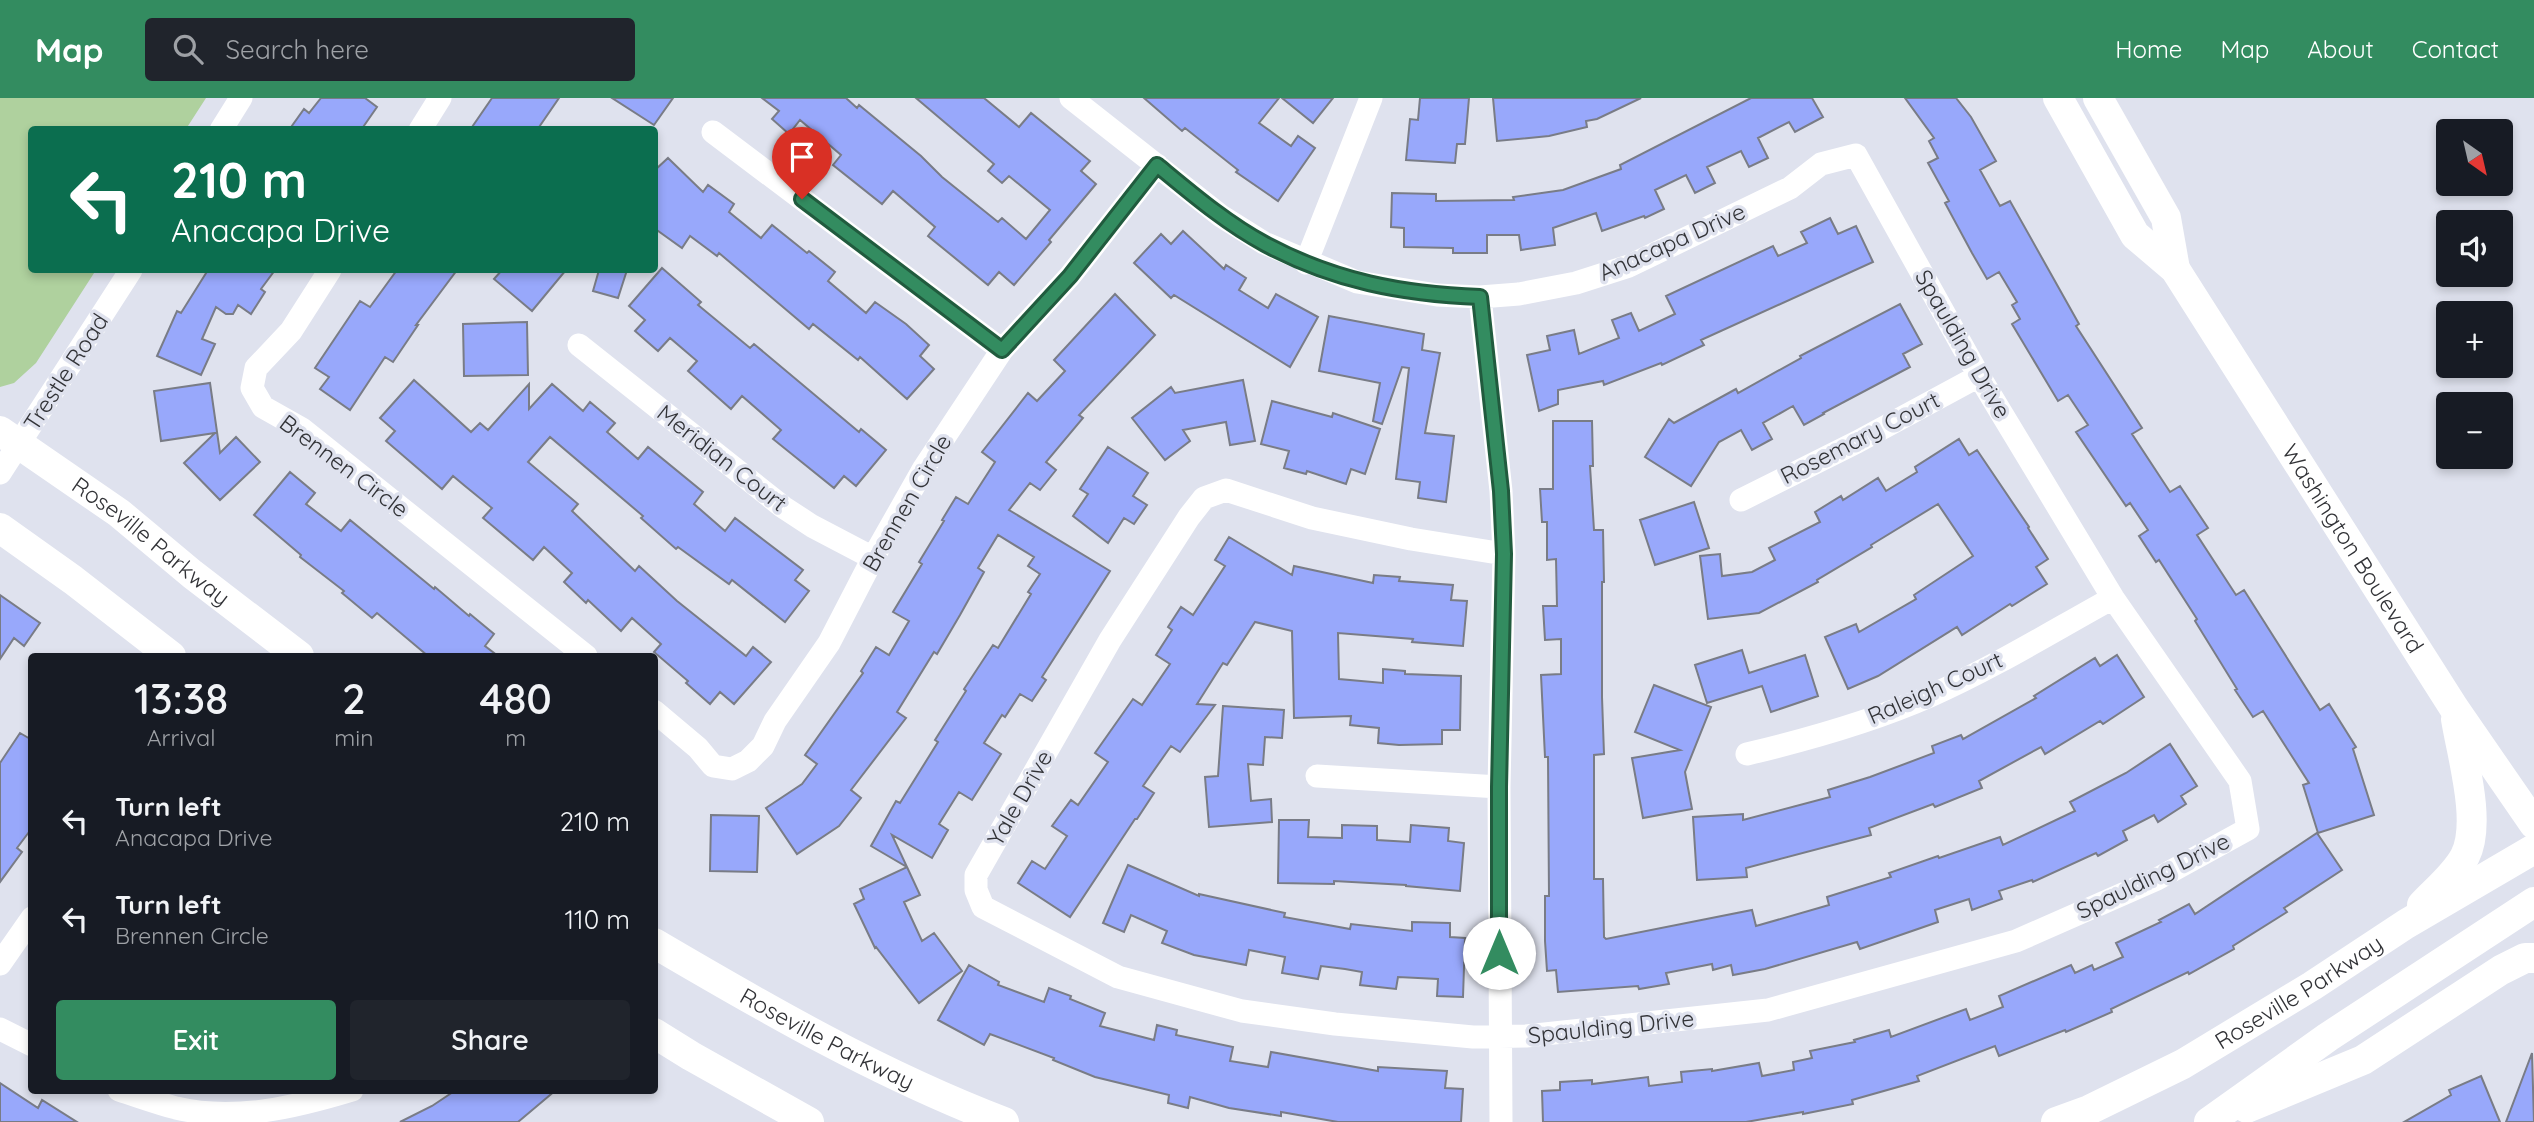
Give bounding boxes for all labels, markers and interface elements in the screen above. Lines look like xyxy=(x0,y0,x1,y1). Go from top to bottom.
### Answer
search box xyxy=(145,18,635,81)
text: Map xyxy=(35,29,103,70)
icon: search xyxy=(169,30,207,68)
text: Search here xyxy=(225,33,369,66)
text: Home xyxy=(2115,34,2182,64)
text: Map xyxy=(2220,34,2269,64)
text: About xyxy=(2307,34,2374,64)
text: Contact xyxy=(2412,34,2499,64)
north arrow xyxy=(2436,119,2513,196)
map controls xyxy=(2436,119,2513,469)
pin xyxy=(772,127,832,199)
icon: arrive xyxy=(783,138,821,176)
text: 210 m xyxy=(171,149,307,210)
icon: left xyxy=(56,154,147,245)
street label: Anacapa Drive xyxy=(1594,196,1750,287)
text: Anacapa Drive xyxy=(171,210,390,250)
button: sound xyxy=(2436,210,2513,287)
street label: Spaulding Drive xyxy=(1909,264,2018,423)
button: + xyxy=(2436,301,2513,378)
street label: Trestle Road xyxy=(17,308,114,436)
street label: Rosemary Court xyxy=(1775,385,1944,490)
button: − xyxy=(2436,392,2513,469)
street label: Meridian Court xyxy=(652,398,793,517)
street label: Brennen Circle xyxy=(274,408,414,523)
street label: Brennen Circle xyxy=(856,429,958,577)
street label: Washington Boulevard xyxy=(2276,439,2430,658)
street label: Roseville Parkway xyxy=(67,470,236,612)
street label: Raleigh Court xyxy=(1863,645,2007,730)
text: 13:38 xyxy=(134,672,228,725)
text: 2 xyxy=(342,672,366,725)
text: 480 xyxy=(480,672,552,725)
text: Arrival xyxy=(147,723,216,752)
text: min xyxy=(334,723,373,752)
text: m xyxy=(505,723,526,752)
street label: Yale Drive xyxy=(981,745,1059,851)
text: Turn left xyxy=(115,790,222,823)
icon: left xyxy=(56,802,94,840)
text: 210 m xyxy=(560,805,630,838)
text: Anacapa Drive xyxy=(115,823,272,852)
street label: Spaulding Drive xyxy=(2071,826,2234,925)
text: Turn left xyxy=(115,888,222,921)
icon: left xyxy=(56,900,94,938)
text: 110 m xyxy=(564,903,630,936)
position arrow xyxy=(1462,916,1536,990)
text: Brennen Circle xyxy=(115,921,269,950)
street label: Roseville Parkway xyxy=(2209,928,2388,1055)
street label: Roseville Parkway xyxy=(735,981,919,1096)
button: Exit xyxy=(56,1000,336,1080)
button: Share xyxy=(350,1000,630,1080)
street label: Spaulding Drive xyxy=(1526,1003,1695,1050)

